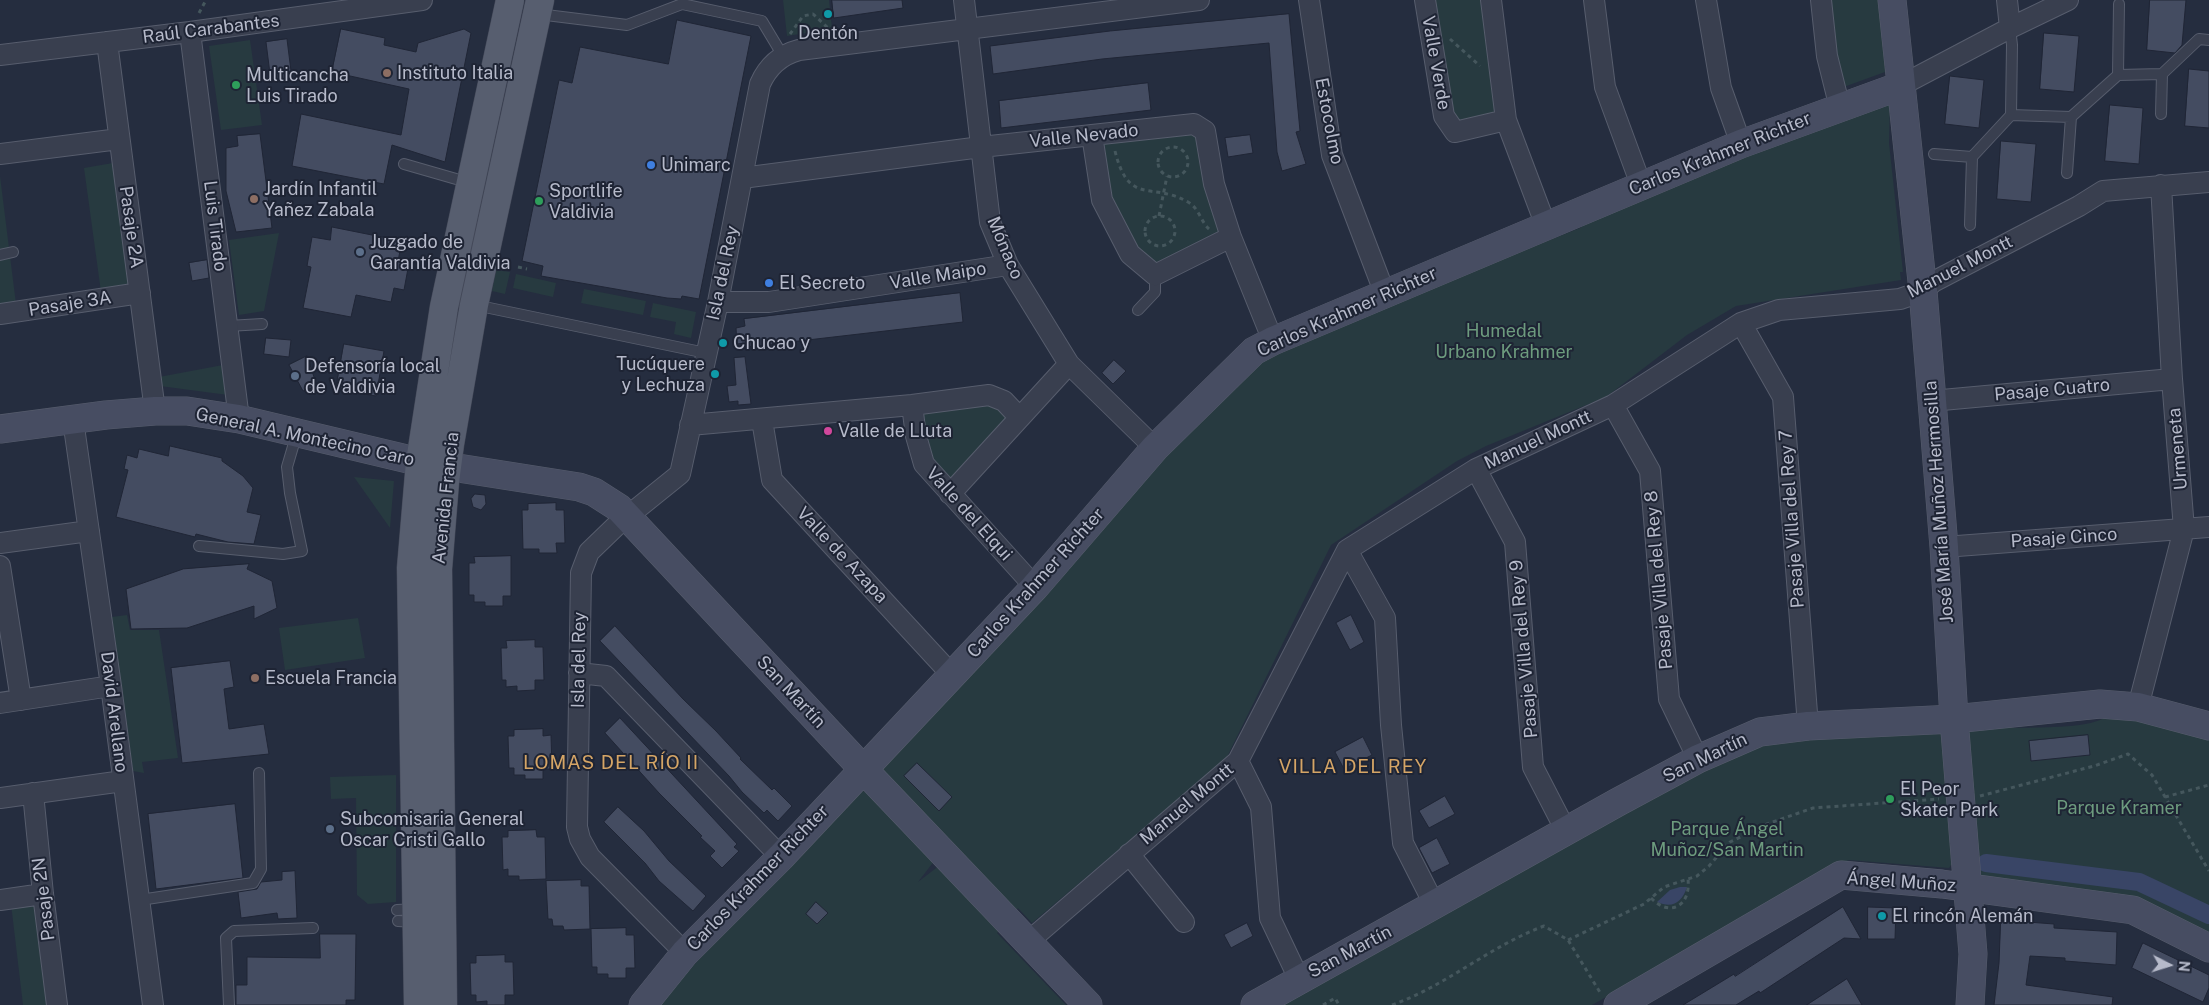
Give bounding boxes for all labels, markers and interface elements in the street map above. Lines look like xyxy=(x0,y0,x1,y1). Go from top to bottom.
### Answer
marker: Dentón xyxy=(822,8,834,20)
street label: Raúl Carabantes xyxy=(141,10,281,48)
street label: Valle Verde xyxy=(1417,14,1455,112)
place label: Dentón xyxy=(798,22,858,44)
place label: Instituto Italia xyxy=(397,62,513,84)
place label: Multicancha Luis Tirado xyxy=(246,64,349,106)
marker: Instituto Italia xyxy=(381,67,393,79)
street label: Estocolmo xyxy=(1310,76,1348,166)
marker: Multicancha Luis Tirado xyxy=(230,79,242,91)
street label: Carlos Krahmer Richter xyxy=(1626,108,1814,200)
street label: Valle Nevado xyxy=(1029,120,1139,152)
place label: Unimarc xyxy=(661,154,731,176)
marker: Unimarc xyxy=(645,159,657,171)
place label: Jardín Infantil Yañez Zabala xyxy=(264,178,377,220)
street label: Luis Tirado xyxy=(199,179,231,273)
place label: Sportlife Valdivia xyxy=(549,180,623,222)
street label: Pasaje 2A xyxy=(115,184,147,270)
marker: Jardín Infantil Yañez Zabala xyxy=(248,193,260,205)
marker: Sportlife Valdivia xyxy=(533,195,545,207)
street label: Mónaco xyxy=(982,213,1028,283)
street label: Isla del Rey xyxy=(702,224,744,322)
place label: Juzgado de Garantía Valdivia xyxy=(370,231,511,274)
street label: Manuel Montt xyxy=(1904,231,2016,303)
marker: Juzgado de Garantía Valdivia xyxy=(354,246,366,258)
street label: Valle Maipo xyxy=(888,258,988,294)
street label: Carlos Krahmer Richter xyxy=(1254,263,1440,361)
place label: El Secreto xyxy=(779,272,865,294)
marker: El Secreto xyxy=(763,277,775,289)
street label: Pasaje 3A xyxy=(27,287,113,321)
park label: Humedal Urbano Krahmer xyxy=(1435,320,1573,362)
place label: Chucao y xyxy=(733,332,810,354)
marker: Chucao y xyxy=(717,337,729,349)
place label: Tucúquere y Lechuza xyxy=(616,353,705,396)
place label: Defensoría local de Valdivia xyxy=(305,355,440,398)
marker: Tucúquere y Lechuza xyxy=(709,368,721,380)
marker: Defensoría local de Valdivia xyxy=(289,370,301,382)
street label: Pasaje Cuatro xyxy=(1993,374,2111,406)
street label: José María Muñoz Hermosilla xyxy=(1920,380,1958,624)
street label: General A. Montecino Caro xyxy=(194,403,416,471)
street label: Manuel Montt xyxy=(1481,406,1595,474)
street label: Urmeneta xyxy=(2164,407,2192,491)
place label: Valle de Lluta xyxy=(838,420,952,442)
marker: Valle de Lluta xyxy=(822,425,834,437)
street label: Pasaje Villa del Rey 7 xyxy=(1775,429,1809,609)
street label: Avenida Francia xyxy=(428,431,464,565)
street label: Valle del Elqui xyxy=(921,463,1017,565)
street label: Pasaje Villa del Rey 8 xyxy=(1640,490,1678,670)
street label: Valle de Azapa xyxy=(792,502,892,608)
street label: Carlos Krahmer Richter xyxy=(963,503,1109,663)
street label: Pasaje Cinco xyxy=(2010,524,2118,552)
street label: Pasaje Villa del Rey 9 xyxy=(1505,559,1543,739)
street label: Isla del Rey xyxy=(567,612,591,708)
street label: David Arellano xyxy=(96,650,132,774)
street label: San Martín xyxy=(752,651,830,733)
place label: Escuela Francia xyxy=(265,667,397,689)
marker: Escuela Francia xyxy=(249,672,261,684)
street label: San Martín xyxy=(1659,728,1751,788)
district label: LOMAS DEL RÍO II xyxy=(521,752,701,774)
district label: VILLA DEL REY xyxy=(1277,756,1429,778)
street label: Manuel Montt xyxy=(1136,759,1238,849)
place label: El Peor Skater Park xyxy=(1900,778,1998,821)
marker: El Peor Skater Park xyxy=(1884,793,1896,805)
park label: Parque Kramer xyxy=(2056,797,2182,819)
street label: Carlos Krahmer Richter xyxy=(683,801,833,955)
place label: Subcomisaria General Oscar Cristi Gallo xyxy=(340,808,524,851)
park label: Parque Ángel Muñoz/San Martin xyxy=(1650,818,1804,861)
marker: Subcomisaria General Oscar Cristi Gallo xyxy=(324,823,336,835)
street label: Pasaje 2N xyxy=(28,856,60,942)
street label: Ángel Muñoz xyxy=(1846,867,1956,897)
place label: El rincón Alemán xyxy=(1892,905,2033,927)
marker: El rincón Alemán xyxy=(1876,910,1888,922)
street label: San Martín xyxy=(1305,921,1395,983)
north arrow xyxy=(2144,940,2194,990)
text: N xyxy=(2175,960,2192,972)

